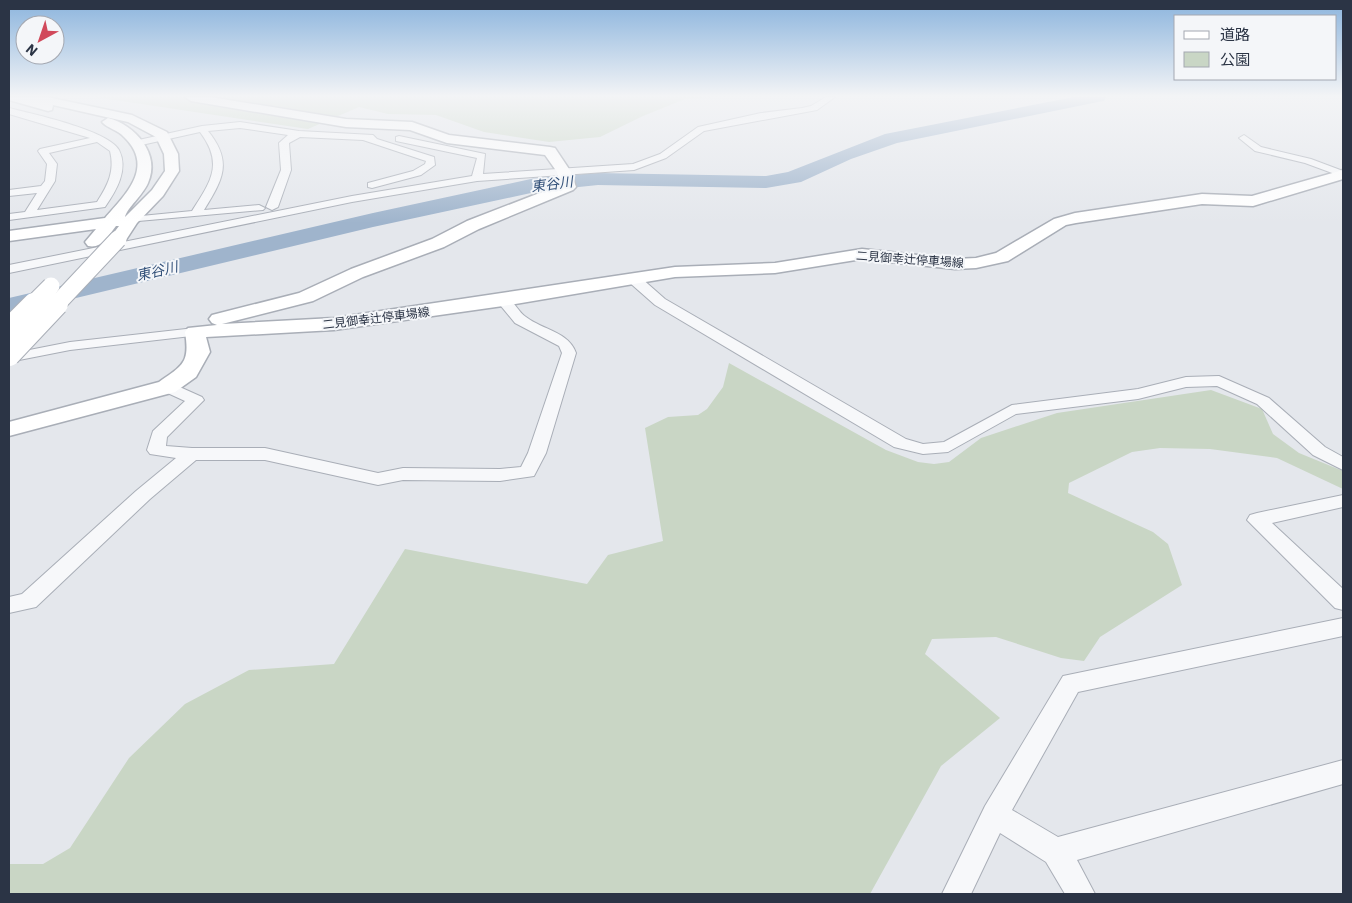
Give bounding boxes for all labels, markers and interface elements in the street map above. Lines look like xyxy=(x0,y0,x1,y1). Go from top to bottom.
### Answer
north arrow xyxy=(15,15,65,65)
legend xyxy=(1174,15,1337,80)
text: 道路 xyxy=(1220,25,1250,44)
text: N xyxy=(22,40,41,60)
text: 公園 xyxy=(1220,50,1250,69)
water label: 東谷川 xyxy=(530,172,576,195)
street label: 二見御幸辻停車場線 xyxy=(856,248,964,270)
water label: 東谷川 xyxy=(135,257,181,284)
street label: 二見御幸辻停車場線 xyxy=(321,304,431,332)

